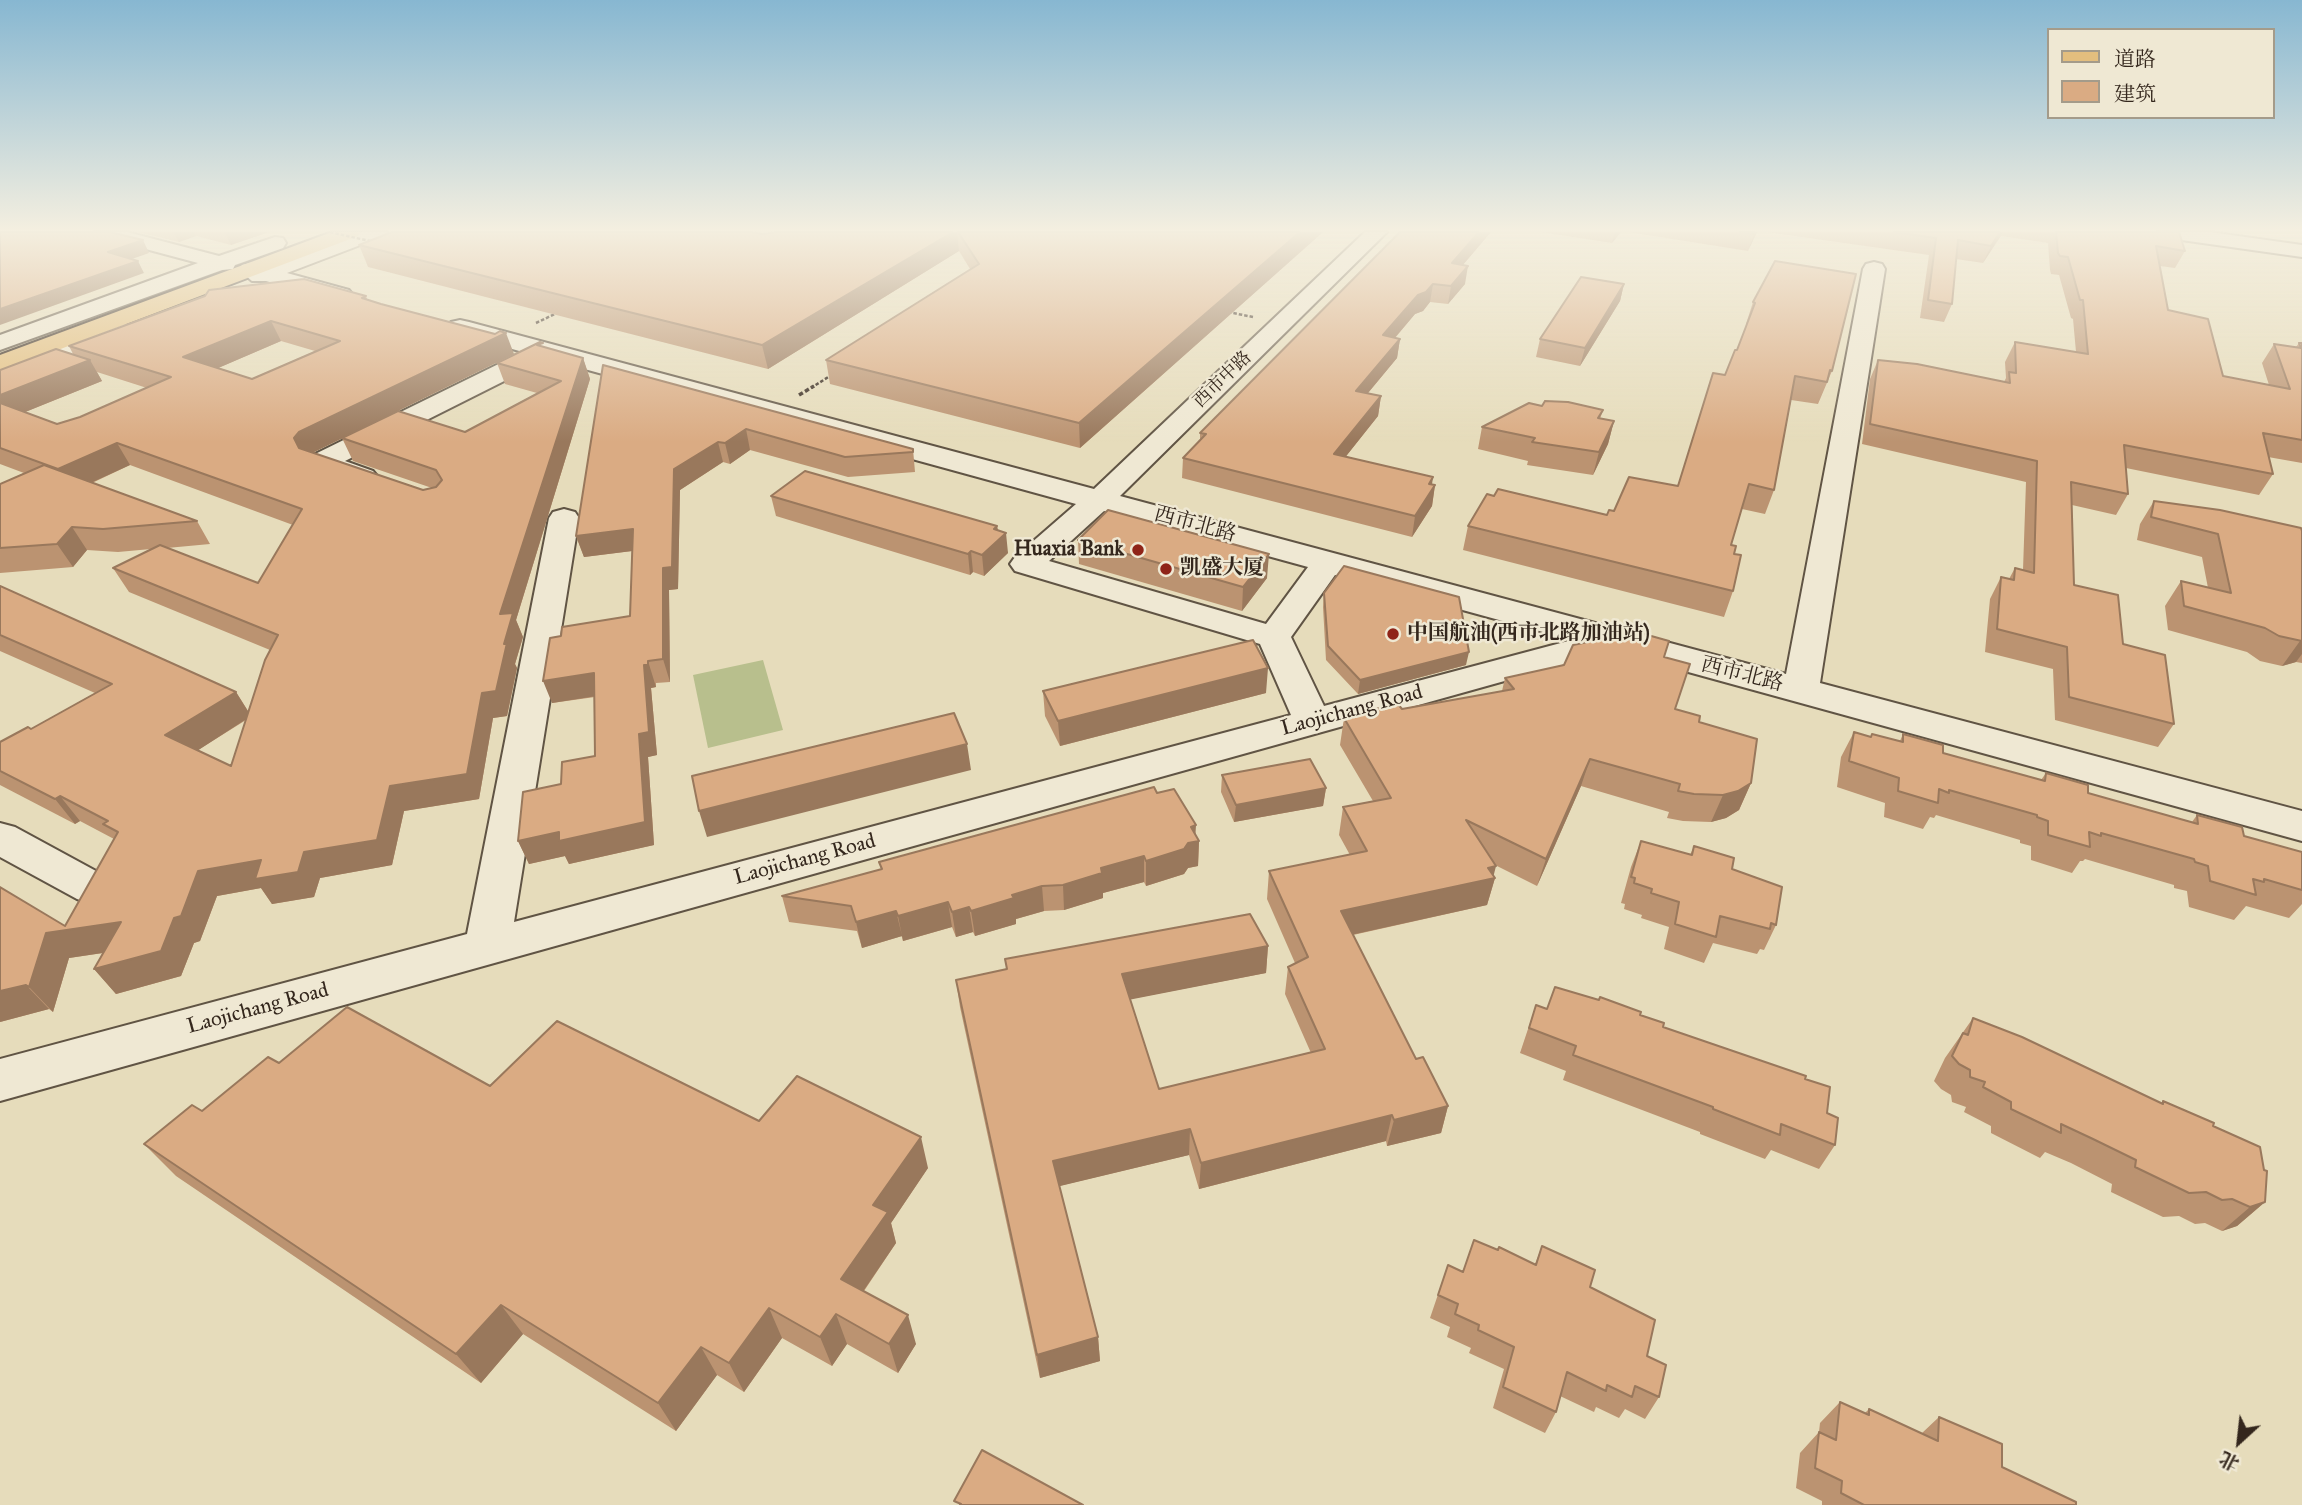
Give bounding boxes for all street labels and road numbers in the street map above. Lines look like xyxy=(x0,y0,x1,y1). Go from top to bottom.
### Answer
street label: 西市中路 xyxy=(1190,347,1256,413)
street label: 西市北路 xyxy=(1151,502,1239,548)
street label: 西市北路 xyxy=(1698,653,1786,697)
street label: Laojichang Road xyxy=(1278,680,1426,742)
street label: Laojichang Road xyxy=(731,829,879,891)
street label: Laojichang Road xyxy=(184,978,332,1040)

